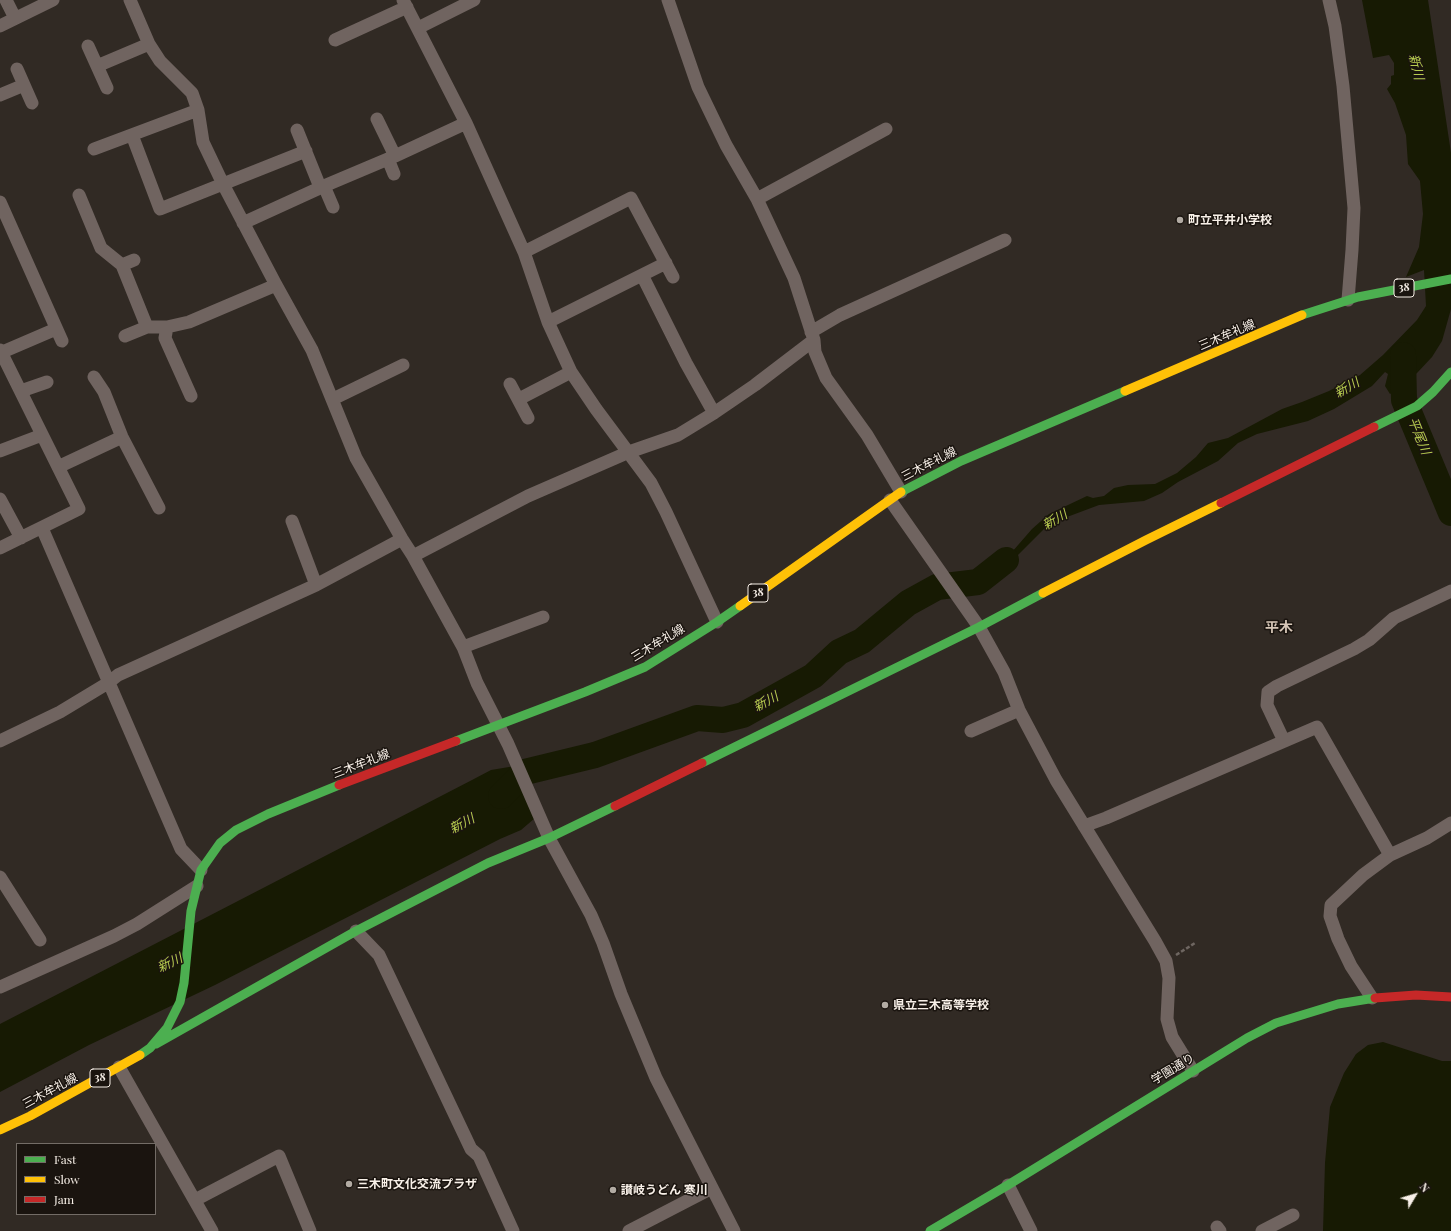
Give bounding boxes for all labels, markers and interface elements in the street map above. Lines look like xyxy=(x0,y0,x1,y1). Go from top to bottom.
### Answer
water label: 新川 xyxy=(1405,52,1427,82)
place label: 町立平井小学校 xyxy=(1188,213,1272,227)
marker: 町立平井小学校 xyxy=(1175,215,1185,225)
road number: 38 xyxy=(1394,279,1414,297)
street label: 三木牟礼線 xyxy=(1197,317,1257,353)
water label: 新川 xyxy=(1332,375,1362,401)
water label: 平尾川 xyxy=(1404,415,1434,457)
street label: 三木牟礼線 xyxy=(899,444,959,484)
water label: 新川 xyxy=(1040,507,1070,533)
road number: 38 xyxy=(748,584,768,602)
district label: 平木 xyxy=(1265,620,1293,636)
street label: 三木牟礼線 xyxy=(629,621,687,665)
water label: 新川 xyxy=(751,689,781,715)
street label: 三木牟礼線 xyxy=(330,747,392,781)
water label: 新川 xyxy=(447,811,477,837)
water label: 新川 xyxy=(155,950,185,976)
place label: 県立三木高等学校 xyxy=(893,998,989,1012)
marker: 県立三木高等学校 xyxy=(880,1000,890,1010)
street label: 学園通り xyxy=(1149,1050,1197,1088)
road number: 38 xyxy=(90,1069,110,1087)
street label: 三木牟礼線 xyxy=(20,1071,80,1111)
legend xyxy=(16,1143,156,1215)
text: Fast xyxy=(54,1151,76,1167)
text: Slow xyxy=(54,1171,80,1187)
north arrow xyxy=(1395,1175,1435,1215)
place label: 三木町文化交流プラザ xyxy=(357,1177,477,1191)
marker: 三木町文化交流プラザ xyxy=(344,1179,354,1189)
text: N xyxy=(1416,1180,1433,1195)
place label: 讃岐うどん 寒川 xyxy=(621,1183,708,1197)
marker: 讃岐うどん 寒川 xyxy=(608,1185,618,1195)
text: Jam xyxy=(54,1191,74,1207)

